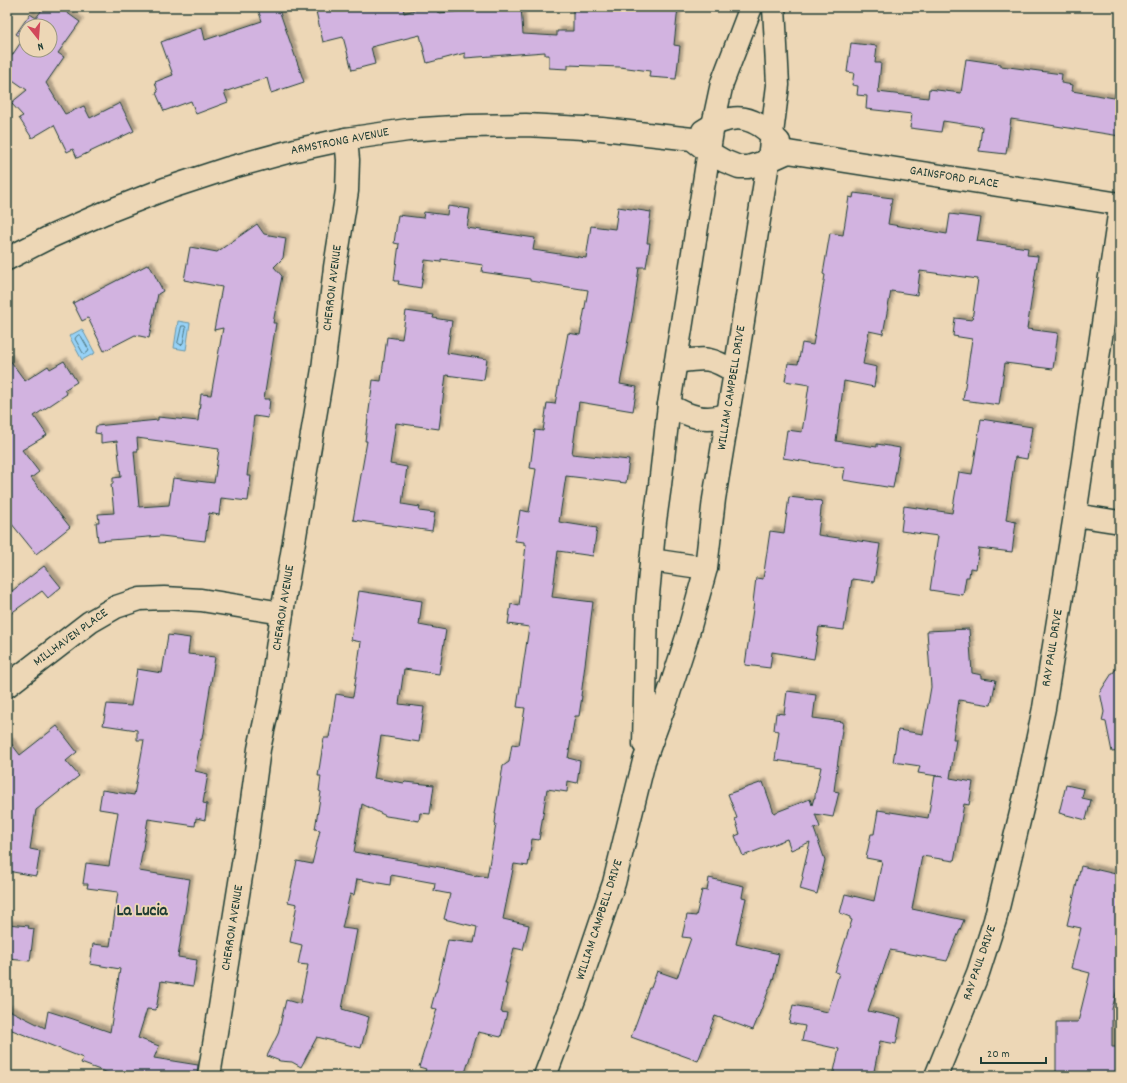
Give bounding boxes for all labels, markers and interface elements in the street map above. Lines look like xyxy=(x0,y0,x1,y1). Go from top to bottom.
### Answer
north arrow xyxy=(18,18,58,58)
text: N xyxy=(35,37,45,54)
street label: ARMSTRONG AVENUE xyxy=(289,123,391,161)
street label: GAINSFORD PLACE xyxy=(908,162,1000,194)
street label: CHERRON AVENUE xyxy=(318,244,348,332)
street label: WILLIAM CAMPBELL DRIVE xyxy=(713,324,751,452)
street label: CHERRON AVENUE xyxy=(268,564,300,652)
street label: MILLHAVEN PLACE xyxy=(30,604,112,672)
street label: RAY PAUL DRIVE xyxy=(1038,608,1068,688)
street label: WILLIAM CAMPBELL DRIVE xyxy=(572,857,628,983)
street label: CHERRON AVENUE xyxy=(217,884,249,972)
district label: La Lucia xyxy=(116,900,169,924)
street label: RAY PAUL DRIVE xyxy=(958,923,1002,1003)
scale bar xyxy=(981,1039,1046,1065)
text: 20 m xyxy=(987,1046,1010,1063)

